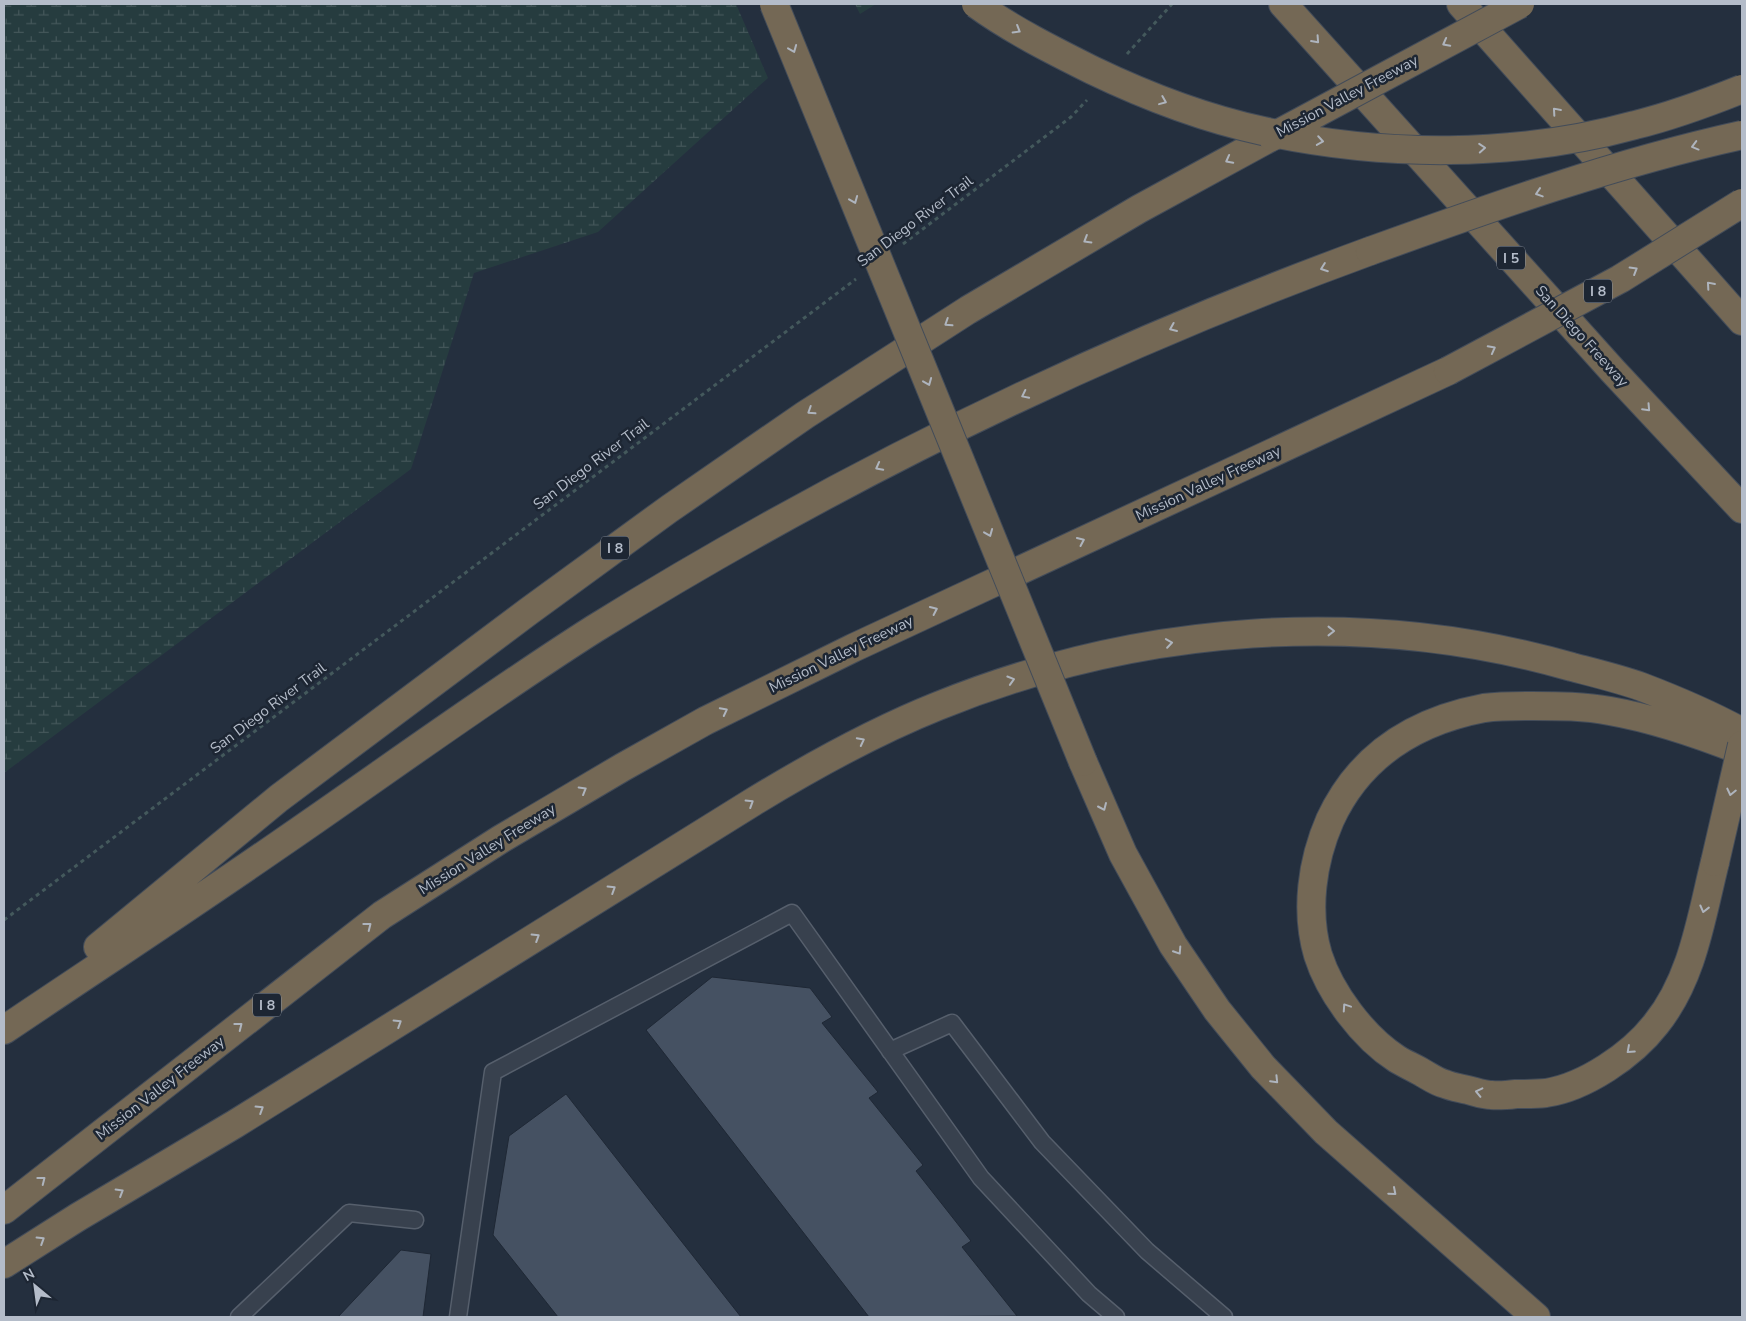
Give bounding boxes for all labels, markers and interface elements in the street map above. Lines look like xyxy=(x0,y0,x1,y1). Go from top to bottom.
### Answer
one-way arrow xyxy=(1012,23,1021,33)
one-way arrow xyxy=(1310,35,1319,44)
one-way arrow xyxy=(1442,37,1451,47)
one-way arrow xyxy=(786,44,797,53)
street label: Mission Valley Freeway xyxy=(1273,50,1422,142)
one-way arrow xyxy=(1158,94,1167,105)
one-way arrow xyxy=(1553,107,1562,116)
one-way arrow xyxy=(1317,135,1325,146)
one-way arrow xyxy=(1690,140,1699,151)
one-way arrow xyxy=(1478,143,1486,154)
one-way arrow xyxy=(1225,154,1234,164)
street label: San Diego River Trail xyxy=(853,170,978,271)
one-way arrow xyxy=(1535,187,1544,197)
one-way arrow xyxy=(848,195,858,203)
one-way arrow xyxy=(1083,233,1092,243)
road number: I 5 xyxy=(1497,247,1525,270)
one-way arrow xyxy=(1320,262,1329,272)
one-way arrow xyxy=(1628,267,1637,277)
road number: I 8 xyxy=(1584,280,1612,302)
street label: San Diego Freeway xyxy=(1531,281,1633,391)
one-way arrow xyxy=(1707,281,1716,290)
one-way arrow xyxy=(944,317,953,327)
one-way arrow xyxy=(1169,322,1178,333)
one-way arrow xyxy=(1486,345,1495,355)
one-way arrow xyxy=(922,378,932,386)
one-way arrow xyxy=(1021,389,1030,399)
one-way arrow xyxy=(1641,402,1650,411)
one-way arrow xyxy=(807,405,816,414)
street label: San Diego River Trail xyxy=(529,413,654,514)
street label: Mission Valley Freeway xyxy=(1132,440,1284,525)
one-way arrow xyxy=(876,461,885,471)
one-way arrow xyxy=(983,528,994,537)
road number: I 8 xyxy=(601,536,629,560)
one-way arrow xyxy=(1076,537,1085,547)
one-way arrow xyxy=(929,605,938,616)
street label: Mission Valley Freeway xyxy=(766,610,917,698)
one-way arrow xyxy=(1327,626,1335,636)
one-way arrow xyxy=(1164,638,1173,648)
street label: San Diego River Trail xyxy=(206,657,331,758)
one-way arrow xyxy=(1006,675,1015,685)
one-way arrow xyxy=(719,707,728,717)
one-way arrow xyxy=(855,737,864,747)
one-way arrow xyxy=(577,787,586,797)
one-way arrow xyxy=(1726,788,1737,797)
street label: Mission Valley Freeway xyxy=(415,799,559,899)
one-way arrow xyxy=(745,800,754,810)
one-way arrow xyxy=(1096,802,1107,811)
one-way arrow xyxy=(607,886,616,896)
one-way arrow xyxy=(1699,905,1710,914)
one-way arrow xyxy=(362,923,371,932)
one-way arrow xyxy=(530,934,539,943)
one-way arrow xyxy=(1171,945,1181,954)
road number: I 8 xyxy=(253,994,281,1016)
one-way arrow xyxy=(1343,1004,1352,1013)
one-way arrow xyxy=(392,1019,401,1029)
one-way arrow xyxy=(234,1023,243,1032)
street label: Mission Valley Freeway xyxy=(92,1031,229,1144)
one-way arrow xyxy=(1626,1044,1635,1053)
one-way arrow xyxy=(1270,1074,1279,1083)
one-way arrow xyxy=(1475,1087,1484,1098)
one-way arrow xyxy=(254,1105,263,1115)
one-way arrow xyxy=(36,1177,45,1185)
one-way arrow xyxy=(1388,1186,1397,1195)
one-way arrow xyxy=(115,1188,124,1198)
one-way arrow xyxy=(35,1237,44,1246)
north arrow xyxy=(10,1261,60,1311)
text: N xyxy=(20,1264,38,1286)

